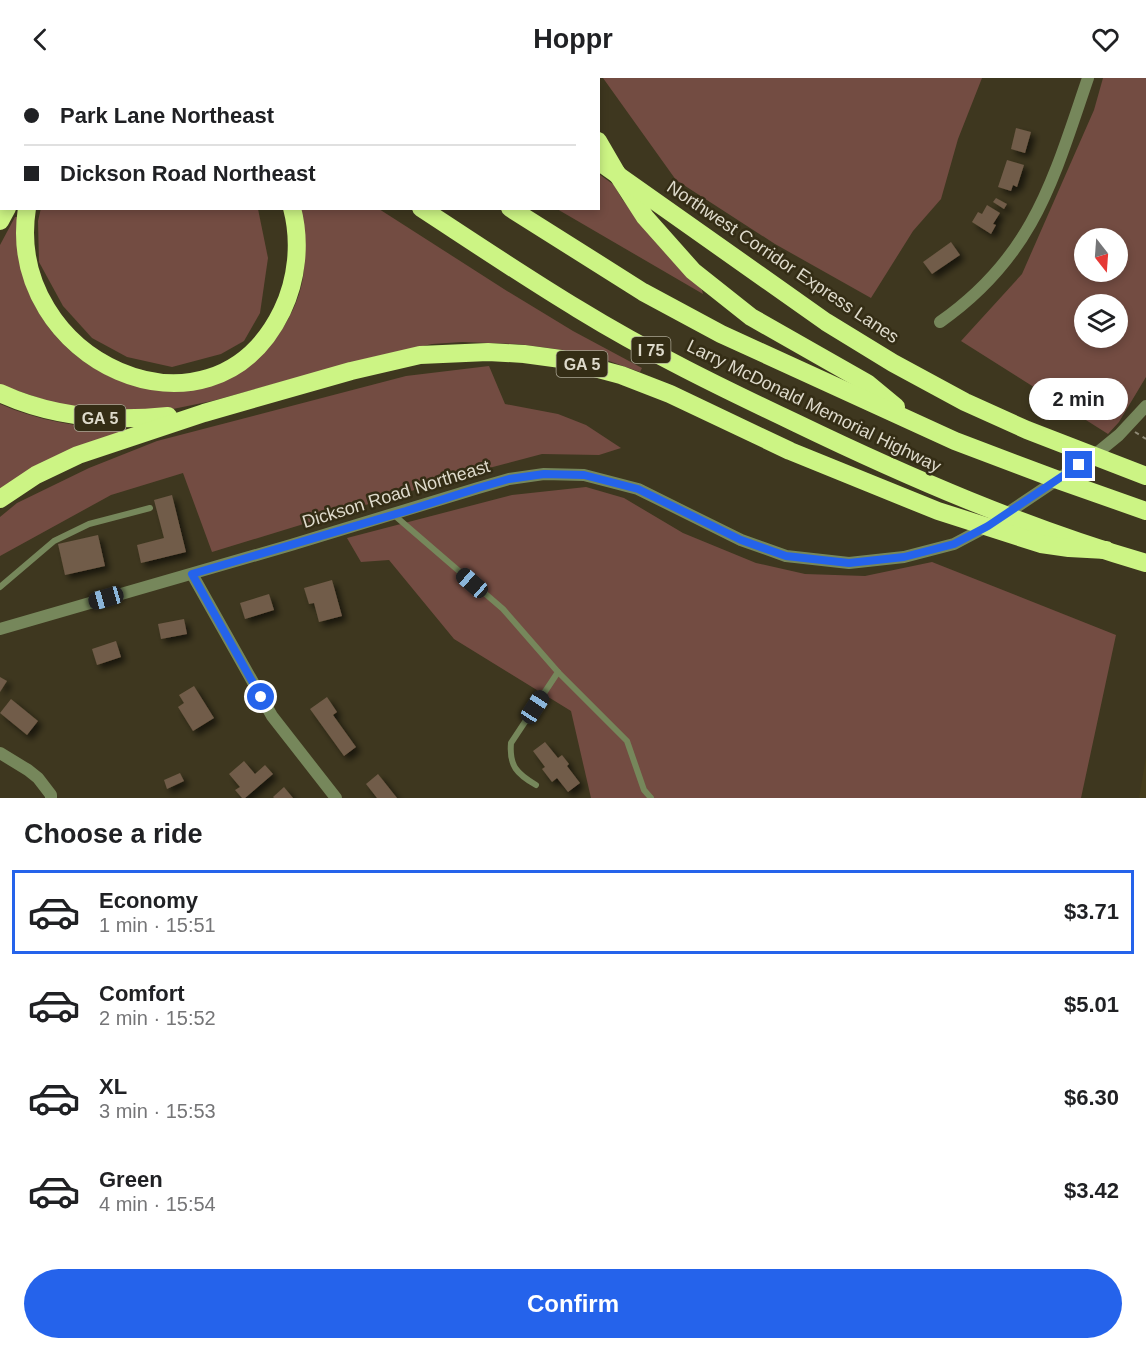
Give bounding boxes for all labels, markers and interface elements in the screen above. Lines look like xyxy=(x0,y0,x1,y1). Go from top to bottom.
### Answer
icon: back xyxy=(24,23,57,56)
icon: heart xyxy=(1089,23,1122,56)
text: Hoppr xyxy=(533,24,613,54)
text: Park Lane Northeast xyxy=(60,103,274,128)
text: Dickson Road Northeast xyxy=(60,161,316,186)
street label: Northwest Corridor Express Lanes xyxy=(663,177,903,347)
north arrow xyxy=(1074,228,1128,282)
map controls xyxy=(1074,228,1128,348)
button: layers xyxy=(1074,294,1128,348)
street label: Larry McDonald Memorial Highway xyxy=(684,336,944,476)
road number: I 75 xyxy=(632,337,670,363)
road number: GA 5 xyxy=(556,351,608,377)
callout: 2 min xyxy=(1030,378,1128,420)
text: 2 min xyxy=(1052,388,1105,410)
road number: GA 5 xyxy=(74,405,126,431)
route end xyxy=(1065,451,1092,478)
street label: Dickson Road Northeast xyxy=(300,456,492,532)
car xyxy=(453,564,491,602)
car xyxy=(86,584,126,612)
route start xyxy=(247,683,274,710)
car xyxy=(518,687,552,727)
text: Choose a ride xyxy=(24,819,203,849)
icon: car xyxy=(27,885,81,939)
text: Economy xyxy=(99,888,198,913)
text: $3.71 xyxy=(1064,899,1119,924)
text: 1 min · 15:51 xyxy=(99,914,216,936)
icon: car xyxy=(27,978,81,1032)
text: Comfort xyxy=(99,981,185,1006)
text: $5.01 xyxy=(1064,992,1119,1017)
text: 2 min · 15:52 xyxy=(99,1007,216,1029)
icon: car xyxy=(27,1071,81,1125)
text: XL xyxy=(99,1074,127,1099)
text: $6.30 xyxy=(1064,1085,1119,1110)
text: 3 min · 15:53 xyxy=(99,1100,216,1122)
icon: car xyxy=(27,1164,81,1218)
text: Green xyxy=(99,1167,163,1192)
text: $3.42 xyxy=(1064,1178,1119,1203)
text: 4 min · 15:54 xyxy=(99,1193,216,1215)
button: Confirm xyxy=(24,1269,1122,1338)

